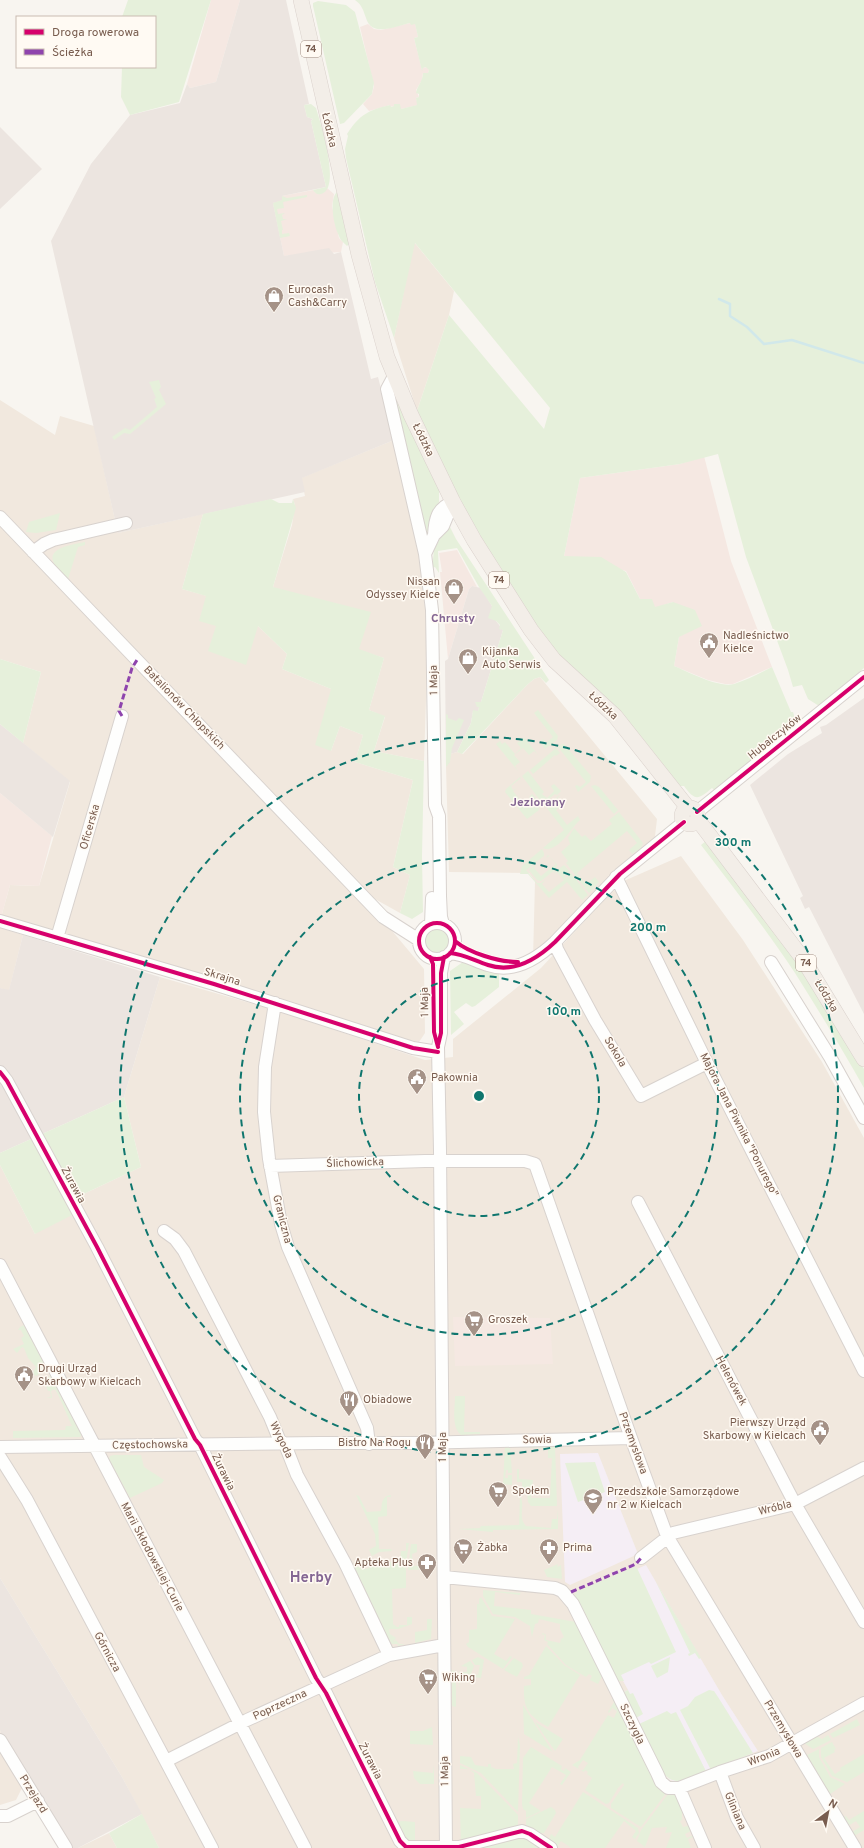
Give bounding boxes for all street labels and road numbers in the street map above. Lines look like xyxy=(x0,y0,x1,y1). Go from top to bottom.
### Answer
road number: 74 xyxy=(301,41,321,57)
street label: Łódzka xyxy=(318,111,340,149)
street label: Łódzka xyxy=(409,421,437,459)
road number: 74 xyxy=(489,572,509,588)
street label: Batalionów Chłopskich xyxy=(140,663,228,753)
street label: 1 Maja xyxy=(427,665,441,695)
street label: Łódzka xyxy=(585,689,621,723)
street label: Hubalczyków xyxy=(745,711,805,763)
street label: Oficerska xyxy=(77,802,103,851)
road number: 74 xyxy=(796,955,816,971)
street label: Skrajna xyxy=(202,965,242,989)
street label: Łódzka xyxy=(811,977,841,1015)
street label: 1 Maja xyxy=(418,987,432,1017)
street label: Sokola xyxy=(601,1034,630,1070)
street label: Majora Jana Piwnika "Ponurego" xyxy=(696,1051,782,1199)
street label: Ślichowicka xyxy=(326,1154,384,1171)
street label: Żurawia xyxy=(58,1164,89,1206)
street label: Graniczna xyxy=(269,1193,295,1245)
street label: Helenówek xyxy=(712,1354,750,1409)
street label: Przemysłowa xyxy=(615,1410,651,1476)
street label: Wygoda xyxy=(266,1419,296,1461)
street label: 1 Maja xyxy=(436,1432,450,1462)
street label: Sowia xyxy=(522,1433,552,1447)
street label: Częstochowska xyxy=(112,1437,188,1453)
street label: Żurawia xyxy=(208,1451,239,1493)
street label: Wróbla xyxy=(757,1497,793,1519)
street label: Marii Skłodowskiej-Curie xyxy=(117,1500,187,1614)
street label: Górnicza xyxy=(91,1629,124,1675)
street label: Poprzeczna xyxy=(251,1686,309,1724)
street label: Przemysłowa xyxy=(760,1697,806,1761)
street label: Szczygla xyxy=(616,1701,648,1747)
street label: Żurawia xyxy=(355,1740,386,1782)
street label: Wronia xyxy=(746,1744,782,1770)
street label: 1 Maja xyxy=(438,1756,452,1786)
street label: Przejazd xyxy=(16,1772,50,1816)
street label: Gliniana xyxy=(721,1790,749,1832)

